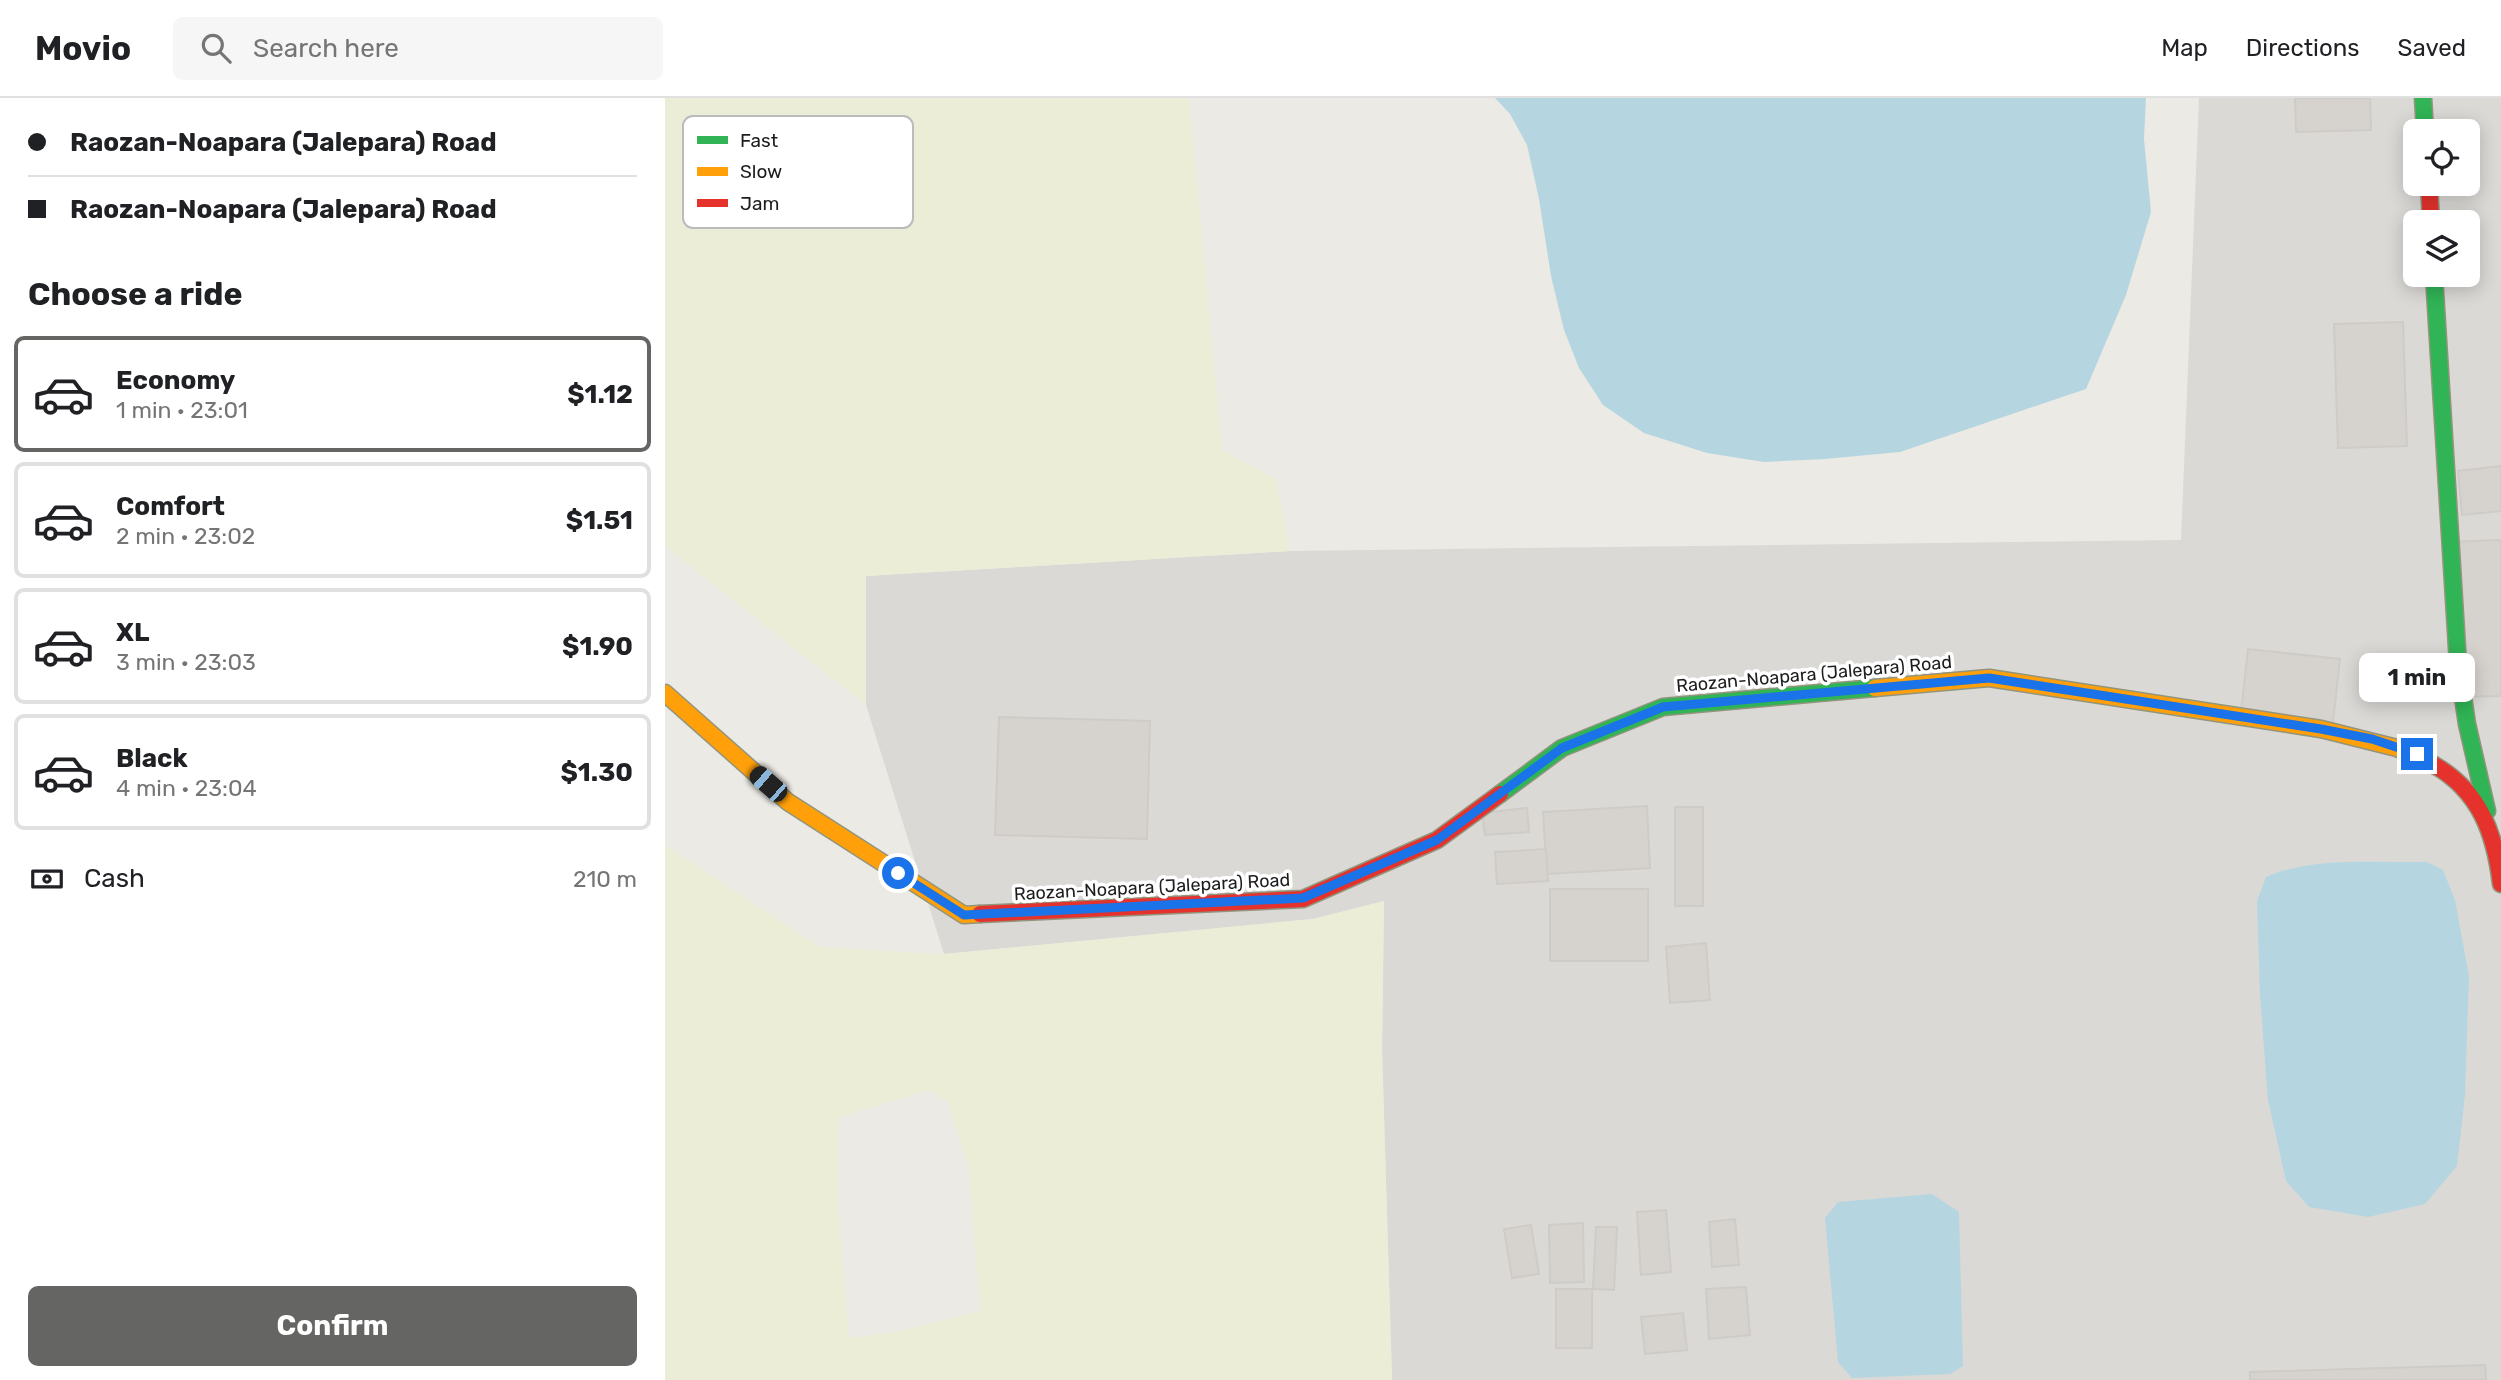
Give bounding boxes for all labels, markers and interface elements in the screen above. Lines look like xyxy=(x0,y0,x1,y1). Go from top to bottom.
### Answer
search box xyxy=(173,17,663,80)
text: Movio xyxy=(35,29,131,68)
icon: search xyxy=(197,29,235,67)
text: Search here xyxy=(253,33,399,64)
text: Map xyxy=(2161,34,2208,62)
text: Directions xyxy=(2246,34,2359,62)
text: Saved xyxy=(2397,34,2466,62)
legend xyxy=(683,116,913,228)
map controls xyxy=(2403,119,2480,287)
button: locate xyxy=(2403,119,2480,196)
text: Raozan-Noapara (Jalepara) Road xyxy=(70,127,497,158)
text: Fast xyxy=(740,129,779,152)
text: Slow xyxy=(740,160,782,183)
text: Jam xyxy=(740,192,779,215)
text: Raozan-Noapara (Jalepara) Road xyxy=(70,194,497,225)
button: layers xyxy=(2403,210,2480,287)
text: Choose a ride xyxy=(28,275,242,313)
icon: car xyxy=(32,363,95,426)
text: Economy xyxy=(116,365,235,396)
text: $1.12 xyxy=(567,379,633,410)
text: 1 min · 23:01 xyxy=(116,396,248,424)
icon: car xyxy=(32,489,95,552)
text: Comfort xyxy=(116,491,225,522)
text: $1.51 xyxy=(566,505,633,536)
text: 2 min · 23:02 xyxy=(116,522,255,550)
icon: car xyxy=(32,615,95,678)
text: XL xyxy=(116,617,149,648)
text: $1.90 xyxy=(562,631,633,662)
text: 3 min · 23:03 xyxy=(116,648,256,676)
street label: Raozan-Noapara (Jalepara) Road xyxy=(1675,651,1953,697)
callout: 1 min xyxy=(2359,652,2475,702)
text: 1 min xyxy=(2388,663,2446,691)
route end xyxy=(2401,738,2433,770)
icon: car xyxy=(32,741,95,804)
text: Black xyxy=(116,743,188,774)
text: $1.30 xyxy=(561,757,633,788)
car xyxy=(746,762,791,806)
text: 4 min · 23:04 xyxy=(116,774,257,802)
route start xyxy=(882,857,914,889)
icon: cash xyxy=(28,860,66,898)
text: Cash xyxy=(84,863,145,894)
text: 210 m xyxy=(573,865,637,893)
street label: Raozan-Noapara (Jalepara) Road xyxy=(1013,869,1291,905)
button: Confirm xyxy=(28,1286,637,1366)

